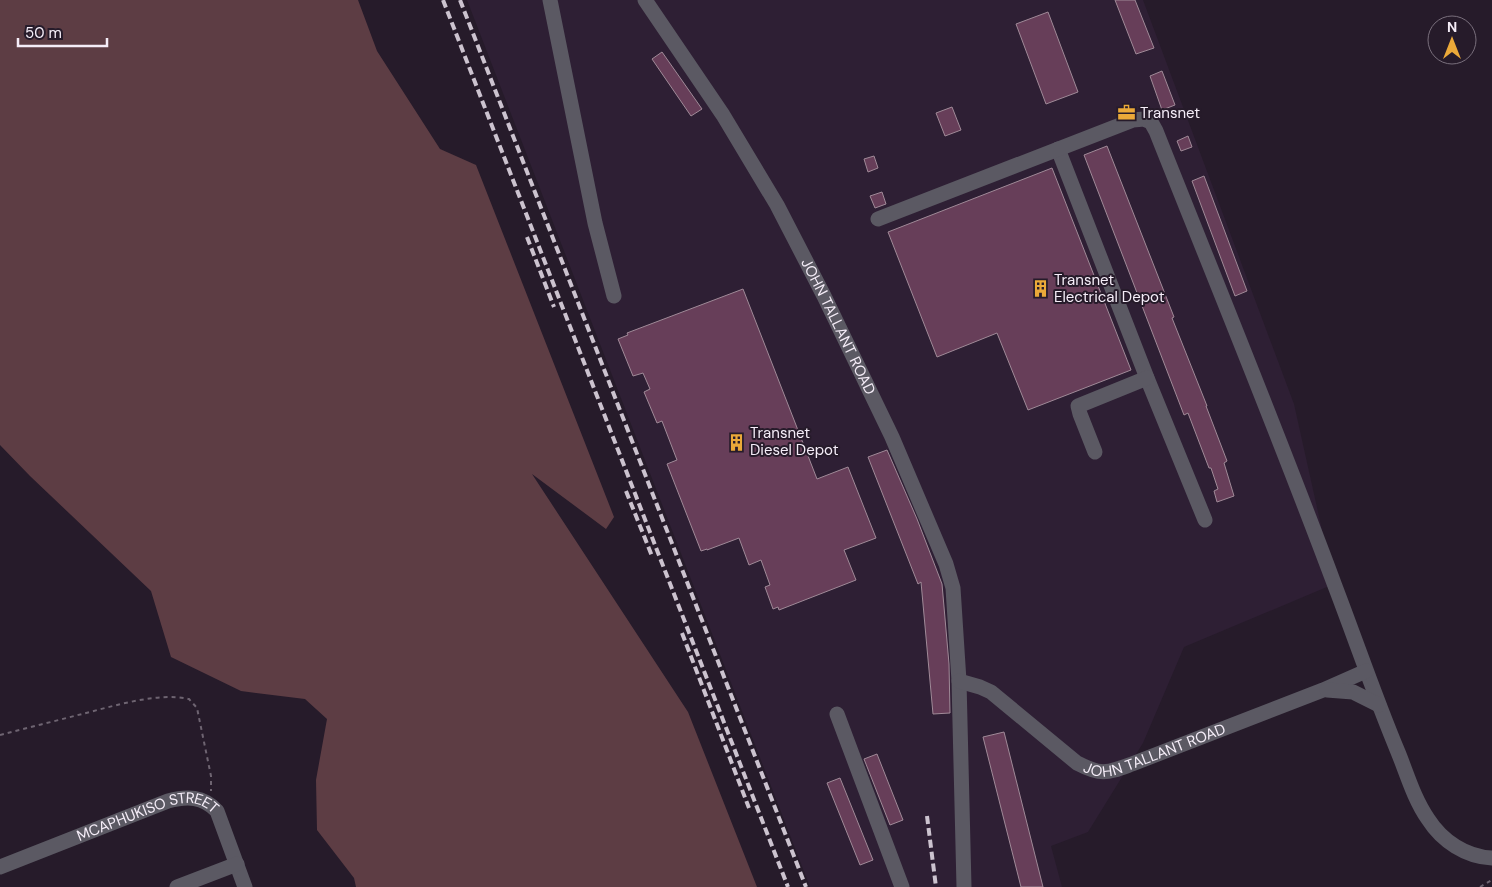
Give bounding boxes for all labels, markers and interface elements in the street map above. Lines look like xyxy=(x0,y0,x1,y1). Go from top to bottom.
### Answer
scale bar xyxy=(18,15,106,47)
north arrow xyxy=(1427,15,1477,65)
text: N xyxy=(1447,18,1457,36)
text: 50 m xyxy=(25,23,62,43)
office icon: Transnet xyxy=(1116,103,1136,123)
place label: Transnet xyxy=(1140,103,1200,123)
street label: JOHN TALLANT ROAD xyxy=(796,255,880,398)
place label: Transnet Electrical Depot xyxy=(1054,270,1165,307)
building icon: Transnet Electrical Depot xyxy=(1030,279,1050,299)
place label: Transnet Diesel Depot xyxy=(750,423,839,460)
building icon: Transnet Diesel Depot xyxy=(726,432,746,452)
street label: JOHN TALLANT ROAD xyxy=(1080,719,1228,782)
street label: MCAPHUKISO STREET xyxy=(74,788,223,846)

